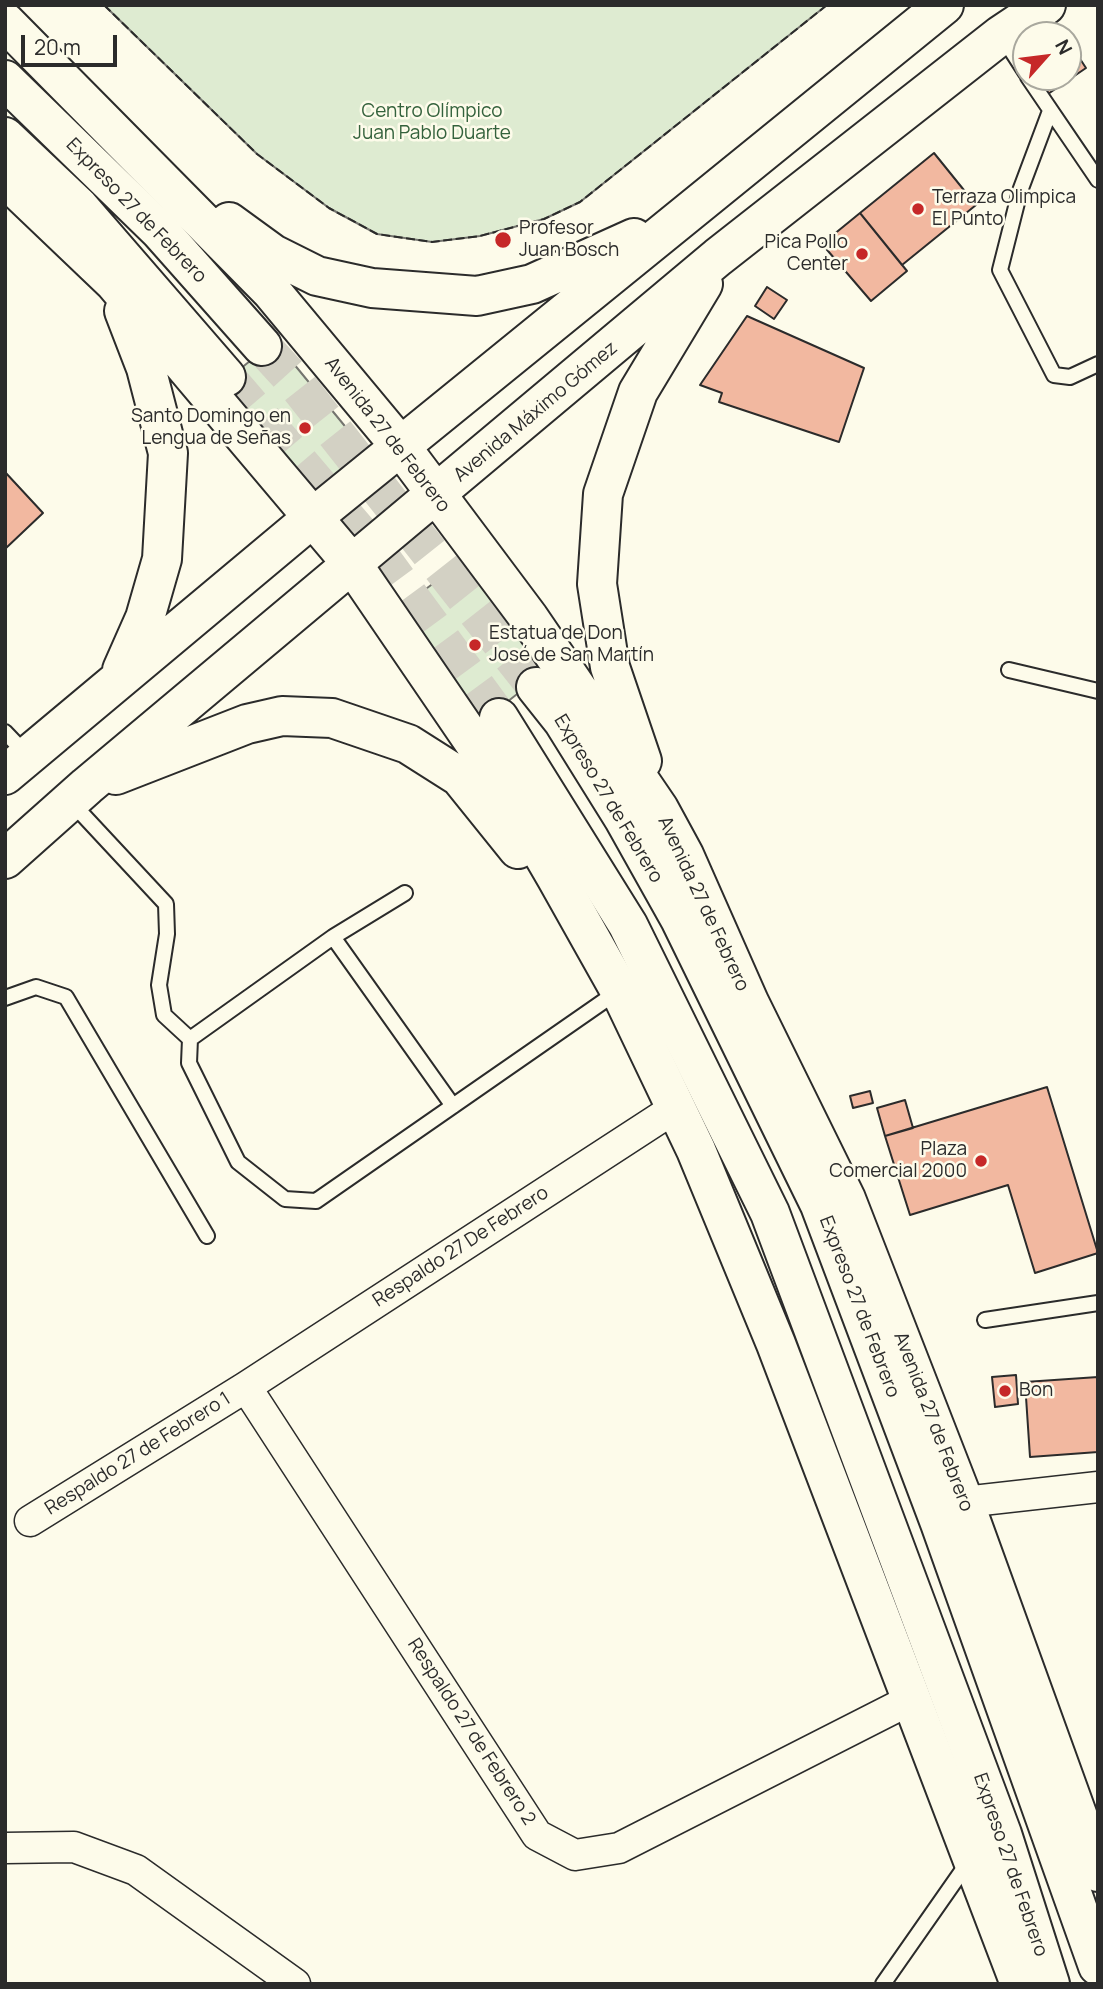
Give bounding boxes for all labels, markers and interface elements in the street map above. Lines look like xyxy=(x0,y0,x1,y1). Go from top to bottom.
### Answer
scale bar xyxy=(24,21,121,65)
north arrow xyxy=(1012,21,1082,91)
text: 20 m xyxy=(34,33,81,61)
text: N xyxy=(1049,35,1078,59)
park label: Centro Olímpico Juan Pablo Duarte xyxy=(353,101,511,145)
street label: Expreso 27 de Febrero xyxy=(61,134,211,288)
place label: Terraza Olimpica El Punto xyxy=(932,187,1076,231)
marker: Terraza Olimpica El Punto xyxy=(910,201,926,217)
place label: Profesor Juan Bosch xyxy=(519,218,619,262)
marker: Profesor Juan Bosch xyxy=(493,230,513,250)
place label: Pica Pollo Center xyxy=(765,232,848,276)
marker: Pica Pollo Center xyxy=(854,246,870,262)
street label: Avenida Máximo Gómez xyxy=(450,337,622,487)
street label: Avenida 27 de Febrero xyxy=(319,353,455,517)
place label: Santo Domingo en Lengua de Señas xyxy=(131,406,291,450)
marker: Santo Domingo en Lengua de Señas xyxy=(297,420,313,436)
place label: Estatua de Don José de San Martín xyxy=(489,623,654,667)
marker: Estatua de Don José de San Martín xyxy=(467,637,483,653)
street label: Expreso 27 de Febrero xyxy=(549,711,667,887)
street label: Avenida 27 de Febrero xyxy=(652,813,754,995)
place label: Plaza Comercial 2000 xyxy=(829,1139,967,1183)
marker: Plaza Comercial 2000 xyxy=(973,1153,989,1169)
street label: Respaldo 27 De Febrero xyxy=(369,1182,553,1312)
street label: Expreso 27 de Febrero xyxy=(814,1213,904,1401)
street label: Avenida 27 de Febrero xyxy=(888,1329,978,1515)
place label: Bon xyxy=(1019,1380,1053,1402)
marker: Bon xyxy=(997,1383,1013,1399)
street label: Respaldo 27 de Febrero 1 xyxy=(41,1388,235,1520)
street label: Respaldo 27 de Febrero 2 xyxy=(402,1634,540,1830)
street label: Expreso 27 de Febrero xyxy=(968,1770,1052,1960)

